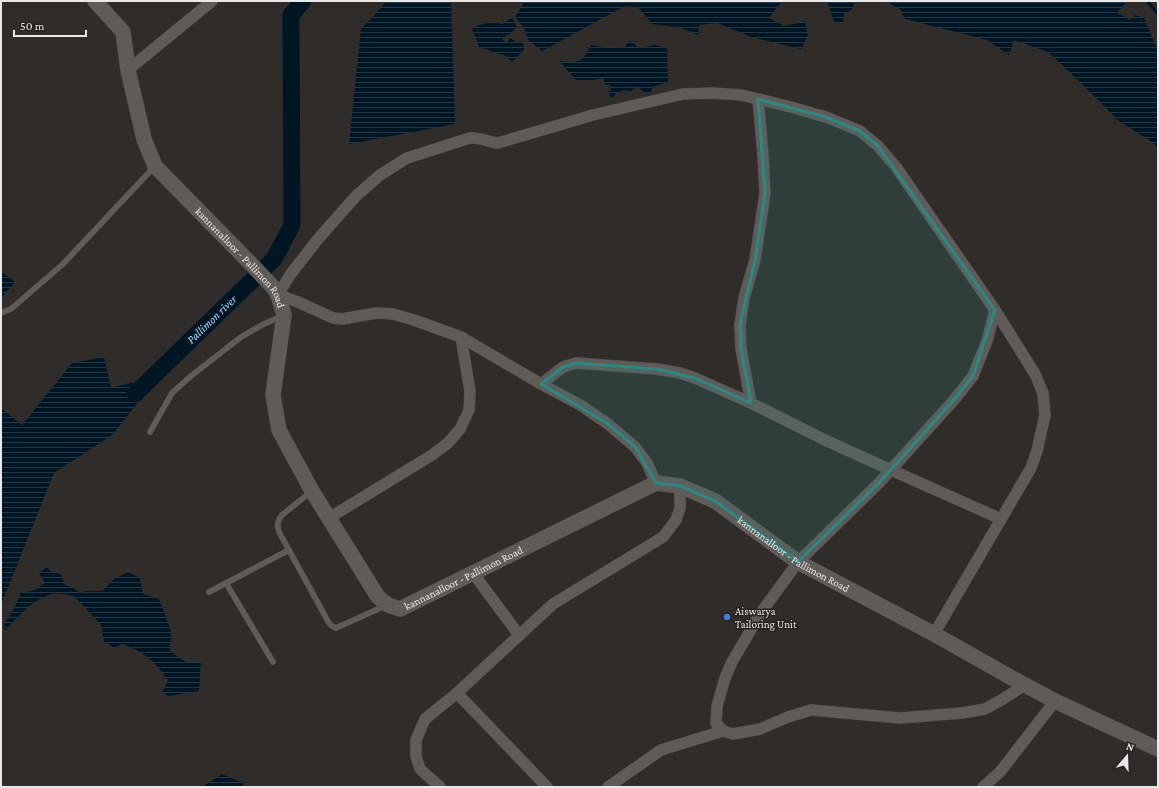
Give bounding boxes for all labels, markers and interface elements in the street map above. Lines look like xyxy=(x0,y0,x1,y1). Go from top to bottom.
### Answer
scale bar xyxy=(14,12,86,38)
text: 50 m xyxy=(20,19,45,33)
street label: kannanalloor - Pallimon Road xyxy=(193,205,288,309)
water label: Pallimon river xyxy=(184,292,240,347)
street label: kannanalloor - Pallimon Road xyxy=(735,514,852,594)
street label: kannanalloor - Pallimon Road xyxy=(402,543,525,612)
place label: Aiswarya Tailoring Unit xyxy=(735,605,797,631)
marker: Aiswarya Tailoring Unit xyxy=(722,612,732,622)
north arrow xyxy=(1107,736,1147,776)
text: N xyxy=(1125,740,1136,754)

